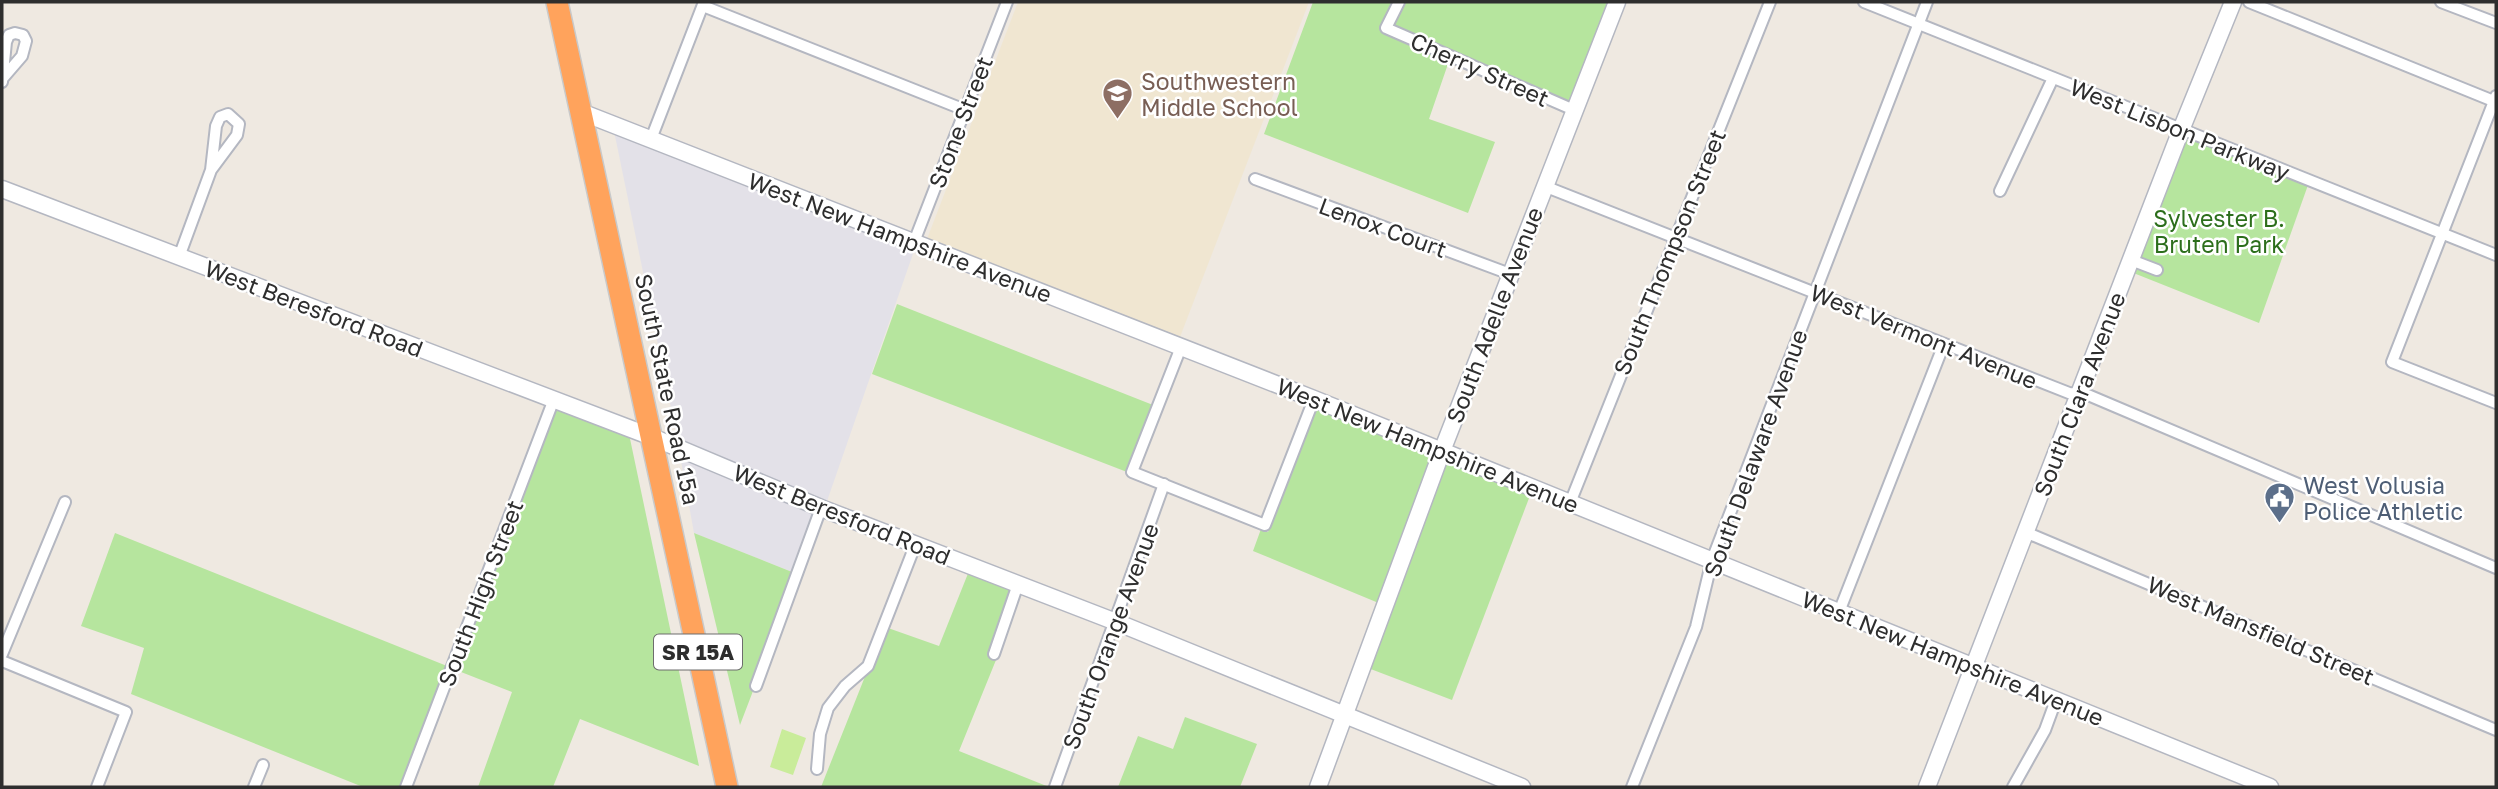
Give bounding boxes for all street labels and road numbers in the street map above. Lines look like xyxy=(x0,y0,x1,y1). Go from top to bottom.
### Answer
street label: Cherry Street xyxy=(1406,26,1554,112)
street label: Stone Street xyxy=(922,52,998,192)
street label: West Lisbon Parkway xyxy=(2066,72,2294,186)
street label: South Thompson Street xyxy=(1607,125,1731,379)
street label: West New Hampshire Avenue xyxy=(744,166,1056,308)
street label: Lenox Court xyxy=(1315,191,1451,263)
street label: South Adelle Avenue xyxy=(1440,203,1548,427)
street label: West Beresford Road xyxy=(201,253,427,363)
street label: South State Road 15a xyxy=(630,271,706,507)
street label: West Vermont Avenue xyxy=(1806,278,2042,394)
street label: South Clara Avenue xyxy=(2027,288,2131,500)
street label: South Delaware Avenue xyxy=(1697,325,1813,581)
street label: West New Hampshire Avenue xyxy=(1273,371,1583,519)
street label: West Beresford Road xyxy=(729,458,955,570)
street label: South High Street xyxy=(432,496,528,690)
street label: South Orange Avenue xyxy=(1056,519,1164,753)
street label: West Mansfield Street xyxy=(2143,569,2379,691)
street label: West New Hampshire Avenue xyxy=(1798,584,2108,732)
road number: SR 15A xyxy=(654,634,742,670)

